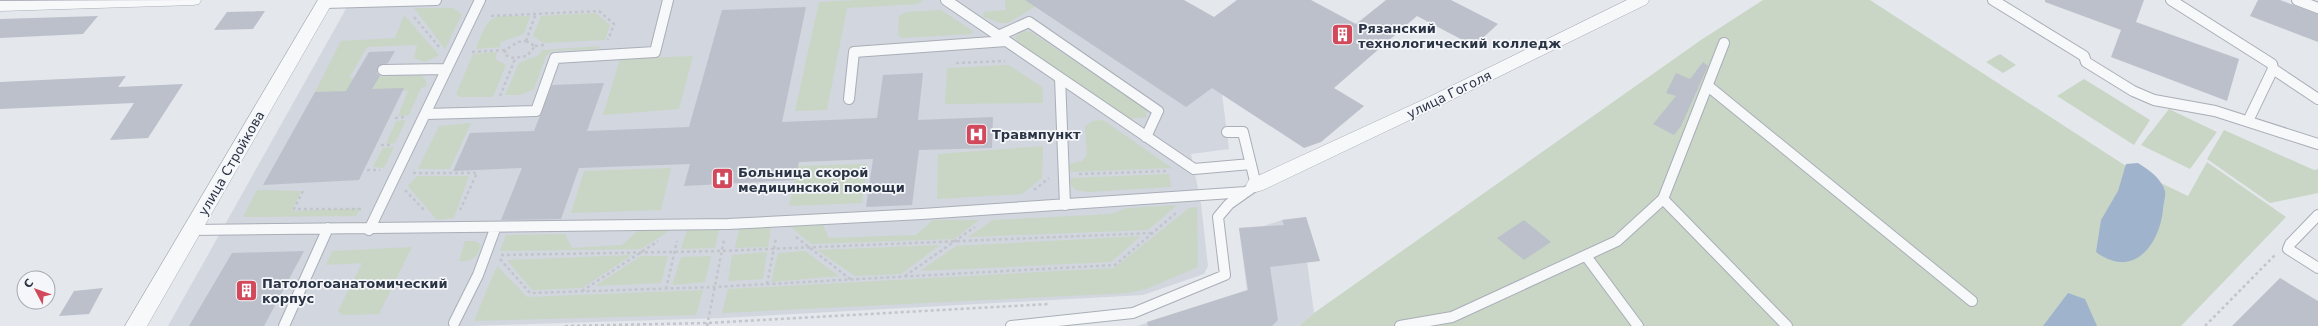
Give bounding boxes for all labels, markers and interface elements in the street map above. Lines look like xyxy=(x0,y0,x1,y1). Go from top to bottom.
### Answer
place label: Рязанский технологический колледж xyxy=(1358,21,1561,51)
building icon: Рязанский технологический колледж xyxy=(1330,22,1356,48)
street label: улица Гоголя xyxy=(1404,67,1494,121)
street label: улица Стройкова xyxy=(195,108,267,218)
hospital icon: Травмпункт xyxy=(964,121,990,147)
place label: Травмпункт xyxy=(992,127,1081,142)
place label: Больница скорой медицинской помощи xyxy=(738,165,905,195)
hospital icon: Больница скорой медицинской помощи xyxy=(710,166,736,192)
north arrow xyxy=(16,270,56,310)
text: С xyxy=(21,276,36,291)
place label: Патологоанатомический корпус xyxy=(262,276,448,306)
building icon: Патологоанатомический корпус xyxy=(234,277,260,303)

